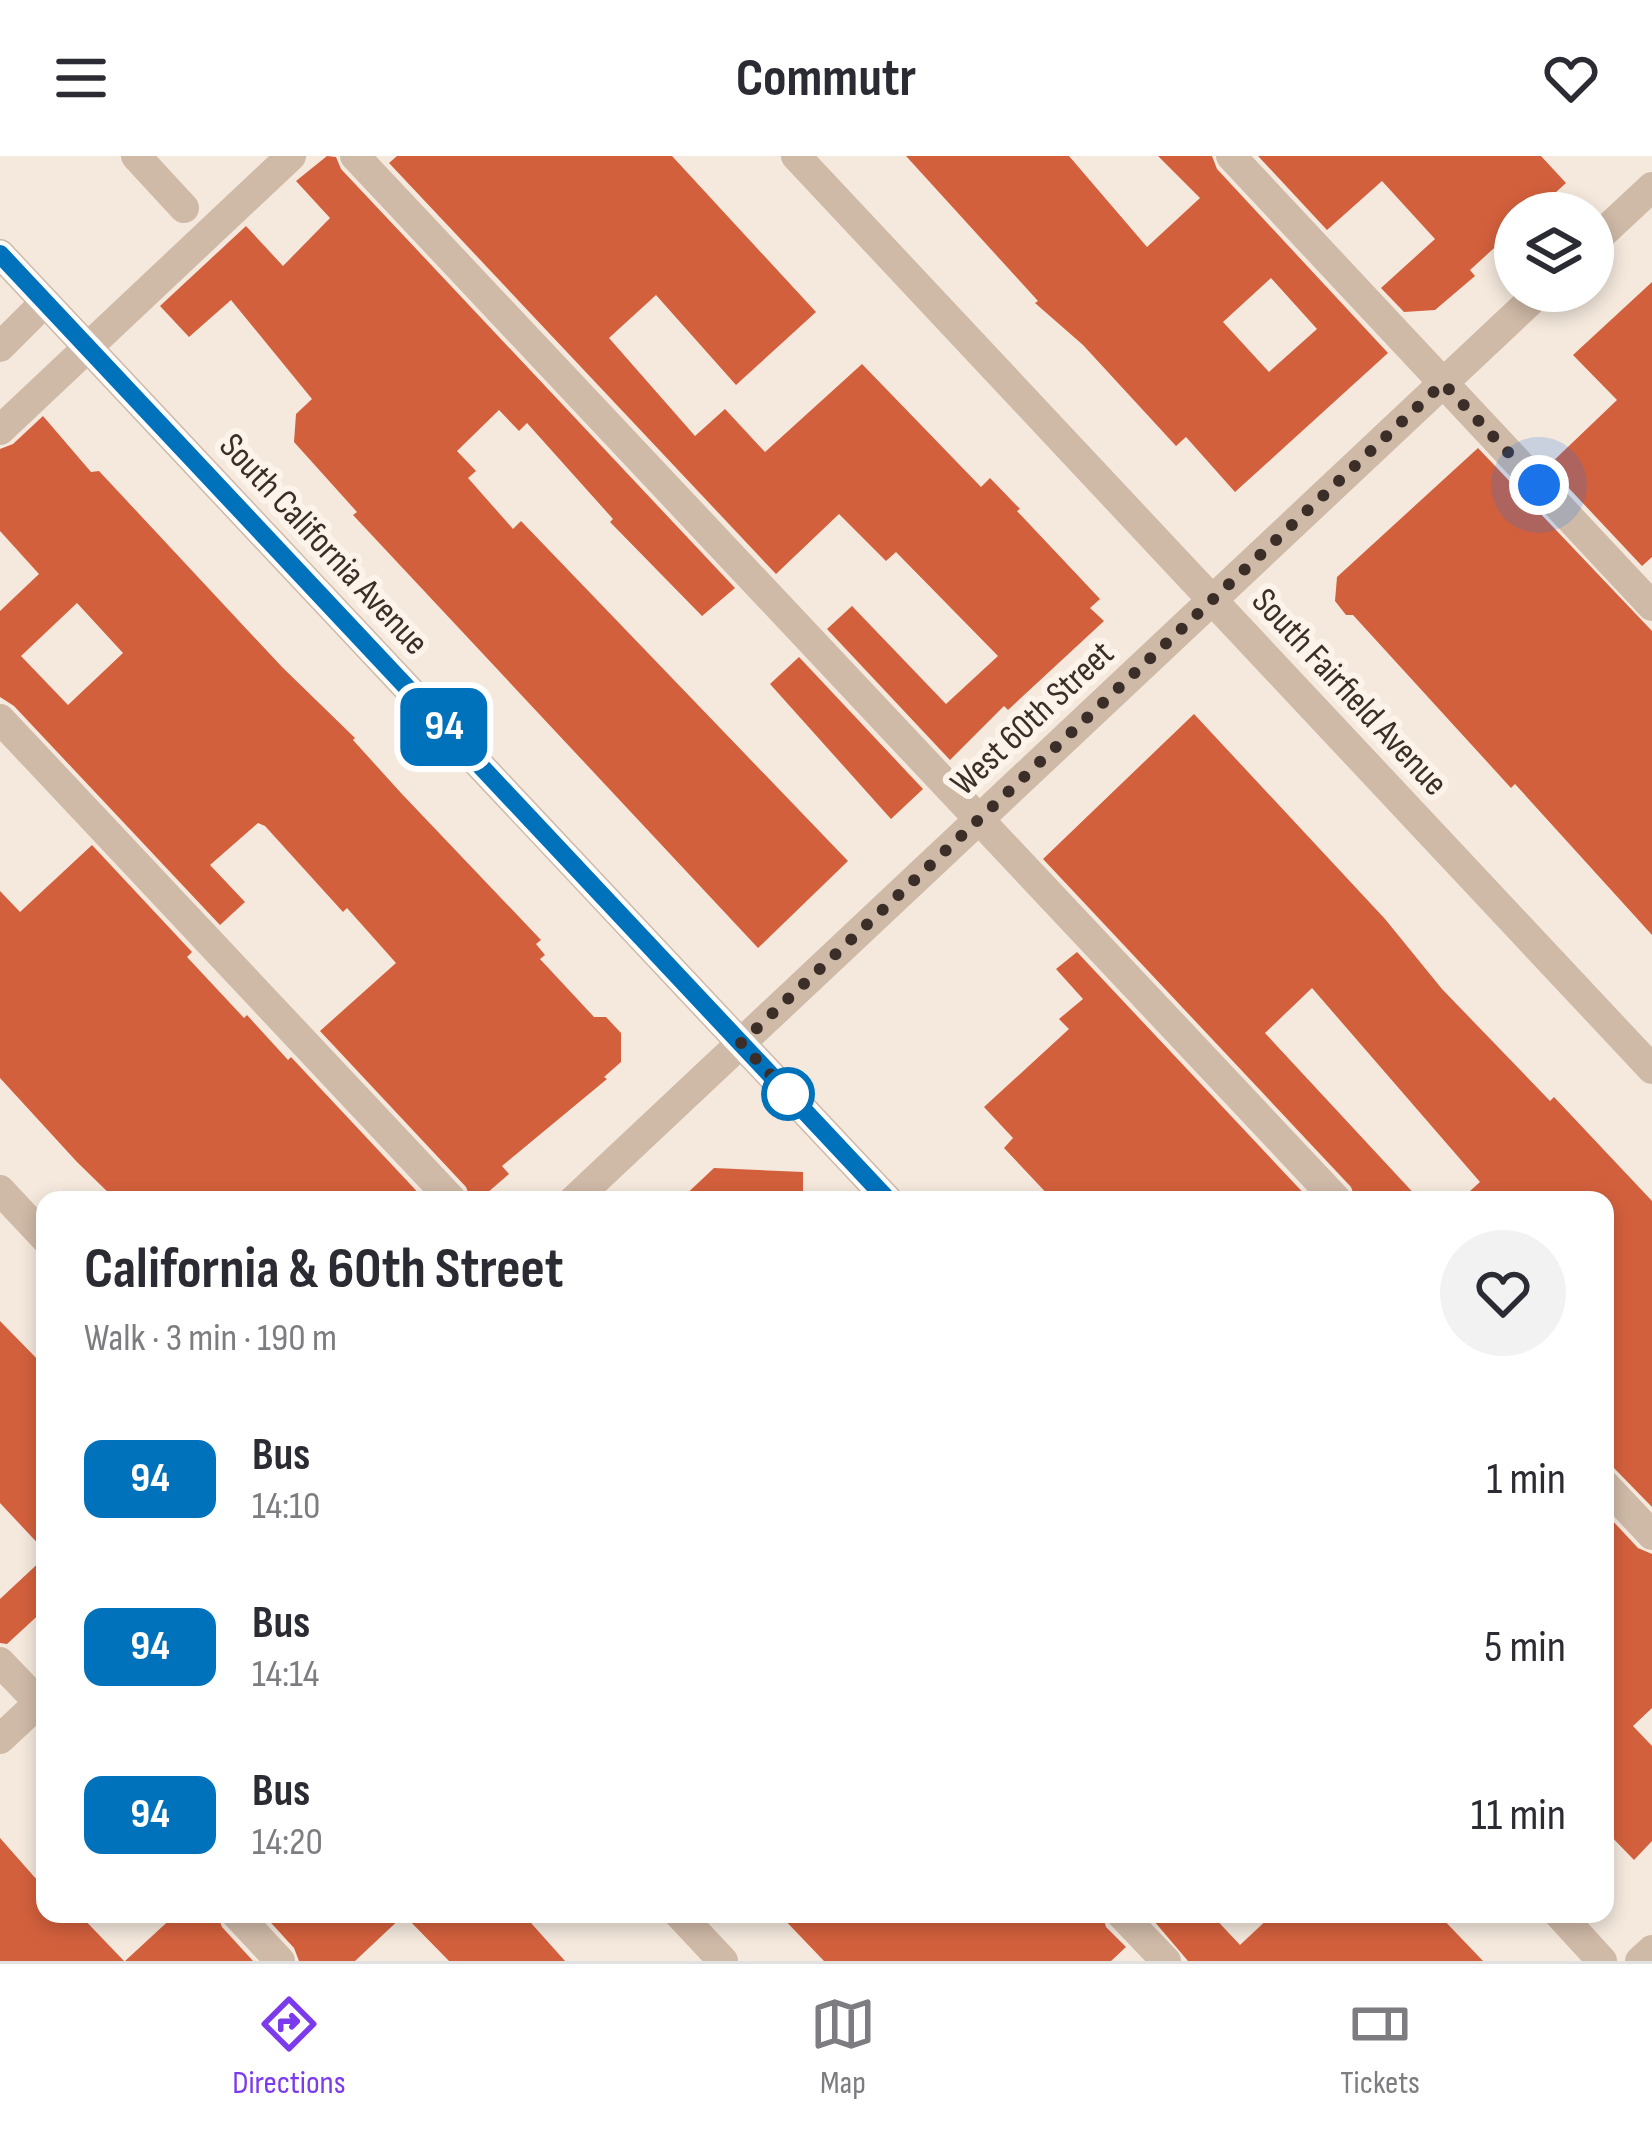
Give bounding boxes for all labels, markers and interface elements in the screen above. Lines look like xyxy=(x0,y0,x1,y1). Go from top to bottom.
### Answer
icon: menu xyxy=(48,45,114,111)
icon: heart xyxy=(1538,45,1604,111)
text: Commutr xyxy=(736,46,916,111)
map controls xyxy=(1494,192,1614,312)
button: layers xyxy=(1494,192,1614,312)
street label: South California Avenue xyxy=(210,425,437,664)
your location xyxy=(1509,455,1569,515)
street label: South Fairfield Avenue xyxy=(1242,580,1456,805)
street label: West 60th Street xyxy=(942,633,1123,805)
line badge: 94 xyxy=(390,688,498,766)
text: 94 xyxy=(424,701,464,752)
unlabelled marker xyxy=(763,1069,813,1119)
button: heart xyxy=(1440,1230,1566,1356)
text: California & 60th Street xyxy=(84,1236,564,1304)
text: Walk · 3 min · 190 m xyxy=(84,1315,337,1362)
text: Bus xyxy=(252,1428,310,1483)
text: 1 min xyxy=(1487,1452,1566,1507)
text: 94 xyxy=(130,1453,170,1504)
text: 14:10 xyxy=(252,1483,320,1530)
text: Bus xyxy=(252,1596,310,1651)
text: 5 min xyxy=(1484,1620,1566,1675)
text: 94 xyxy=(130,1621,170,1672)
text: 14:14 xyxy=(252,1651,319,1698)
text: Bus xyxy=(252,1764,310,1819)
text: 11 min xyxy=(1471,1788,1566,1843)
text: 94 xyxy=(130,1789,170,1840)
text: 14:20 xyxy=(252,1819,323,1866)
tab: Directions xyxy=(232,1991,346,2103)
tab: Map xyxy=(810,1991,876,2103)
tab: Tickets xyxy=(1340,1991,1420,2103)

